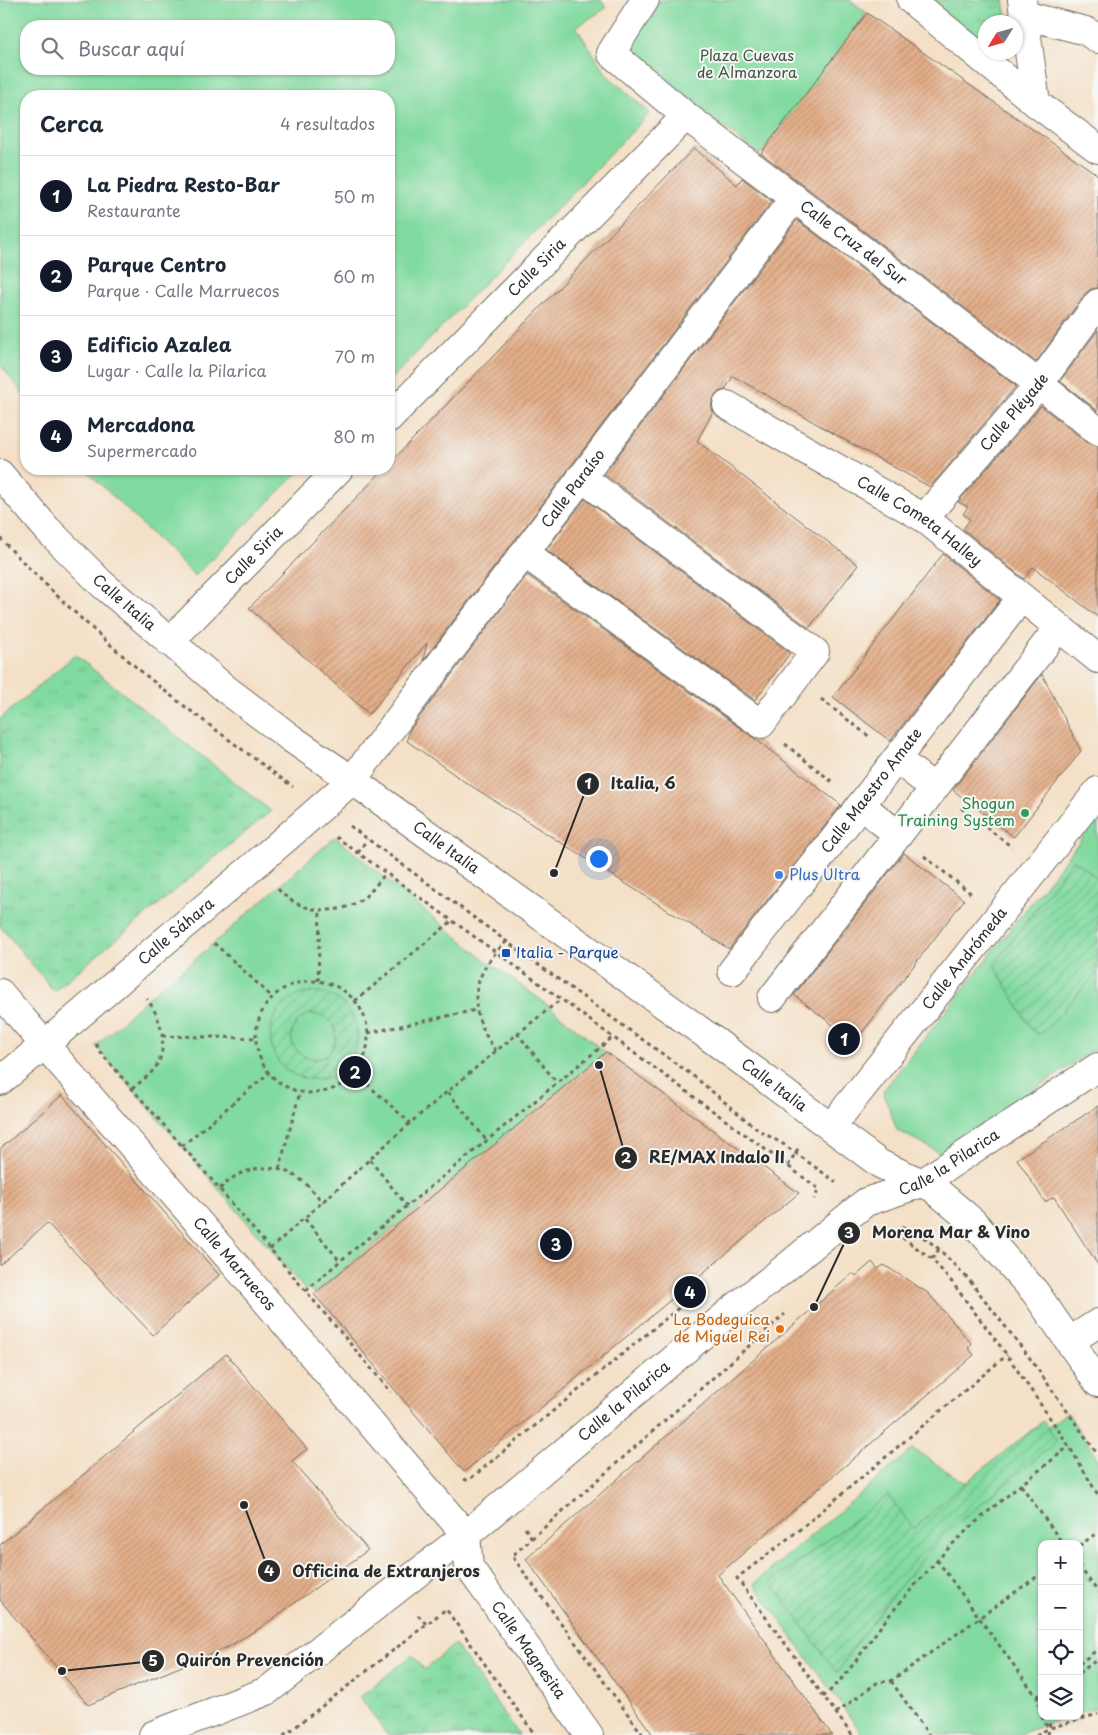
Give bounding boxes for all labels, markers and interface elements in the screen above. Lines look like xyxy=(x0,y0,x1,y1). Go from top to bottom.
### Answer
north arrow xyxy=(978,15,1023,60)
search box xyxy=(20,20,395,75)
icon: search xyxy=(38,34,66,62)
text: Buscar aquí xyxy=(78,34,185,62)
park label: Plaza Cuevas de Almanzora xyxy=(697,43,798,83)
text: Cerca xyxy=(40,107,104,139)
text: 4 resultados xyxy=(280,111,375,135)
text: La Piedra Resto-Bar xyxy=(87,170,280,198)
text: 1 xyxy=(52,184,60,208)
text: 50 m xyxy=(334,184,375,208)
street label: Calle Cruz del Sur xyxy=(796,194,913,290)
text: Restaurante xyxy=(87,198,181,222)
street label: Calle Siria xyxy=(502,231,571,301)
text: Parque Centro xyxy=(87,250,226,278)
text: 2 xyxy=(50,264,62,288)
text: 60 m xyxy=(333,264,375,288)
text: Parque · Calle Marruecos xyxy=(87,278,279,302)
text: Edificio Azalea xyxy=(87,330,231,358)
text: 3 xyxy=(51,344,61,368)
text: 70 m xyxy=(335,344,375,368)
text: Lugar · Calle la Pilarica xyxy=(87,358,267,382)
street label: Calle Pléyade xyxy=(973,368,1053,456)
text: Mercadona xyxy=(87,410,195,438)
text: 4 xyxy=(51,424,61,448)
text: 80 m xyxy=(333,424,375,448)
text: Supermercado xyxy=(87,438,197,462)
street label: Calle Paraíso xyxy=(534,443,610,532)
street label: Calle Cometa Halley xyxy=(853,469,988,571)
street label: Calle Siria xyxy=(218,520,287,589)
street label: Calle Italia xyxy=(88,568,163,636)
street label: Calle Maestro Amate xyxy=(814,722,927,858)
callout: Italia, 6 xyxy=(576,768,686,799)
text: Italia, 6 xyxy=(611,770,675,794)
text: 1 xyxy=(584,771,592,794)
place label: Shogun Training System xyxy=(897,791,1015,831)
marker: Shogun Training System xyxy=(1019,807,1031,819)
street label: Calle Italia xyxy=(409,815,486,879)
your location xyxy=(586,846,612,872)
place label: Plus Ultra xyxy=(789,862,861,885)
marker: Plus Ultra xyxy=(773,869,785,881)
street label: Calle Sáhara xyxy=(132,891,219,970)
street label: Calle Andrómeda xyxy=(915,901,1012,1014)
place label: Italia - Parque xyxy=(516,940,619,963)
marker: Italia - Parque xyxy=(500,947,512,959)
pin: 1 xyxy=(828,1020,860,1058)
street label: Calle Italia xyxy=(737,1052,814,1117)
pin: 2 xyxy=(339,1053,371,1091)
street label: Calle la Pilarica xyxy=(895,1122,1004,1200)
callout: RE/MAX Indalo II xyxy=(613,1142,796,1173)
text: RE/MAX Indalo II xyxy=(649,1144,785,1168)
text: 2 xyxy=(621,1145,632,1168)
street label: Calle Marruecos xyxy=(188,1211,282,1315)
callout: Morena Mar & Vino xyxy=(836,1217,1040,1248)
text: Morena Mar & Vino xyxy=(872,1219,1030,1243)
text: 3 xyxy=(844,1220,854,1243)
pin: 3 xyxy=(540,1225,572,1263)
pin: 4 xyxy=(674,1273,706,1311)
place label: La Bodeguica de Miguel Rei xyxy=(673,1307,771,1347)
marker: La Bodeguica de Miguel Rei xyxy=(774,1323,786,1335)
street label: Calle la Pilarica xyxy=(572,1354,675,1446)
map controls xyxy=(1038,1540,1083,1720)
button: + xyxy=(1038,1540,1083,1585)
callout: Officina de Extranjeros xyxy=(256,1556,490,1587)
text: 4 xyxy=(264,1558,274,1581)
text: Officina de Extranjeros xyxy=(292,1558,480,1582)
button: − xyxy=(1038,1585,1083,1630)
street label: Calle Magnesita xyxy=(487,1595,573,1703)
button: locate xyxy=(1038,1630,1083,1675)
callout: Quirón Prevención xyxy=(140,1645,334,1676)
text: Quirón Prevención xyxy=(176,1647,324,1671)
text: 5 xyxy=(148,1648,158,1671)
button: layers xyxy=(1038,1675,1083,1720)

